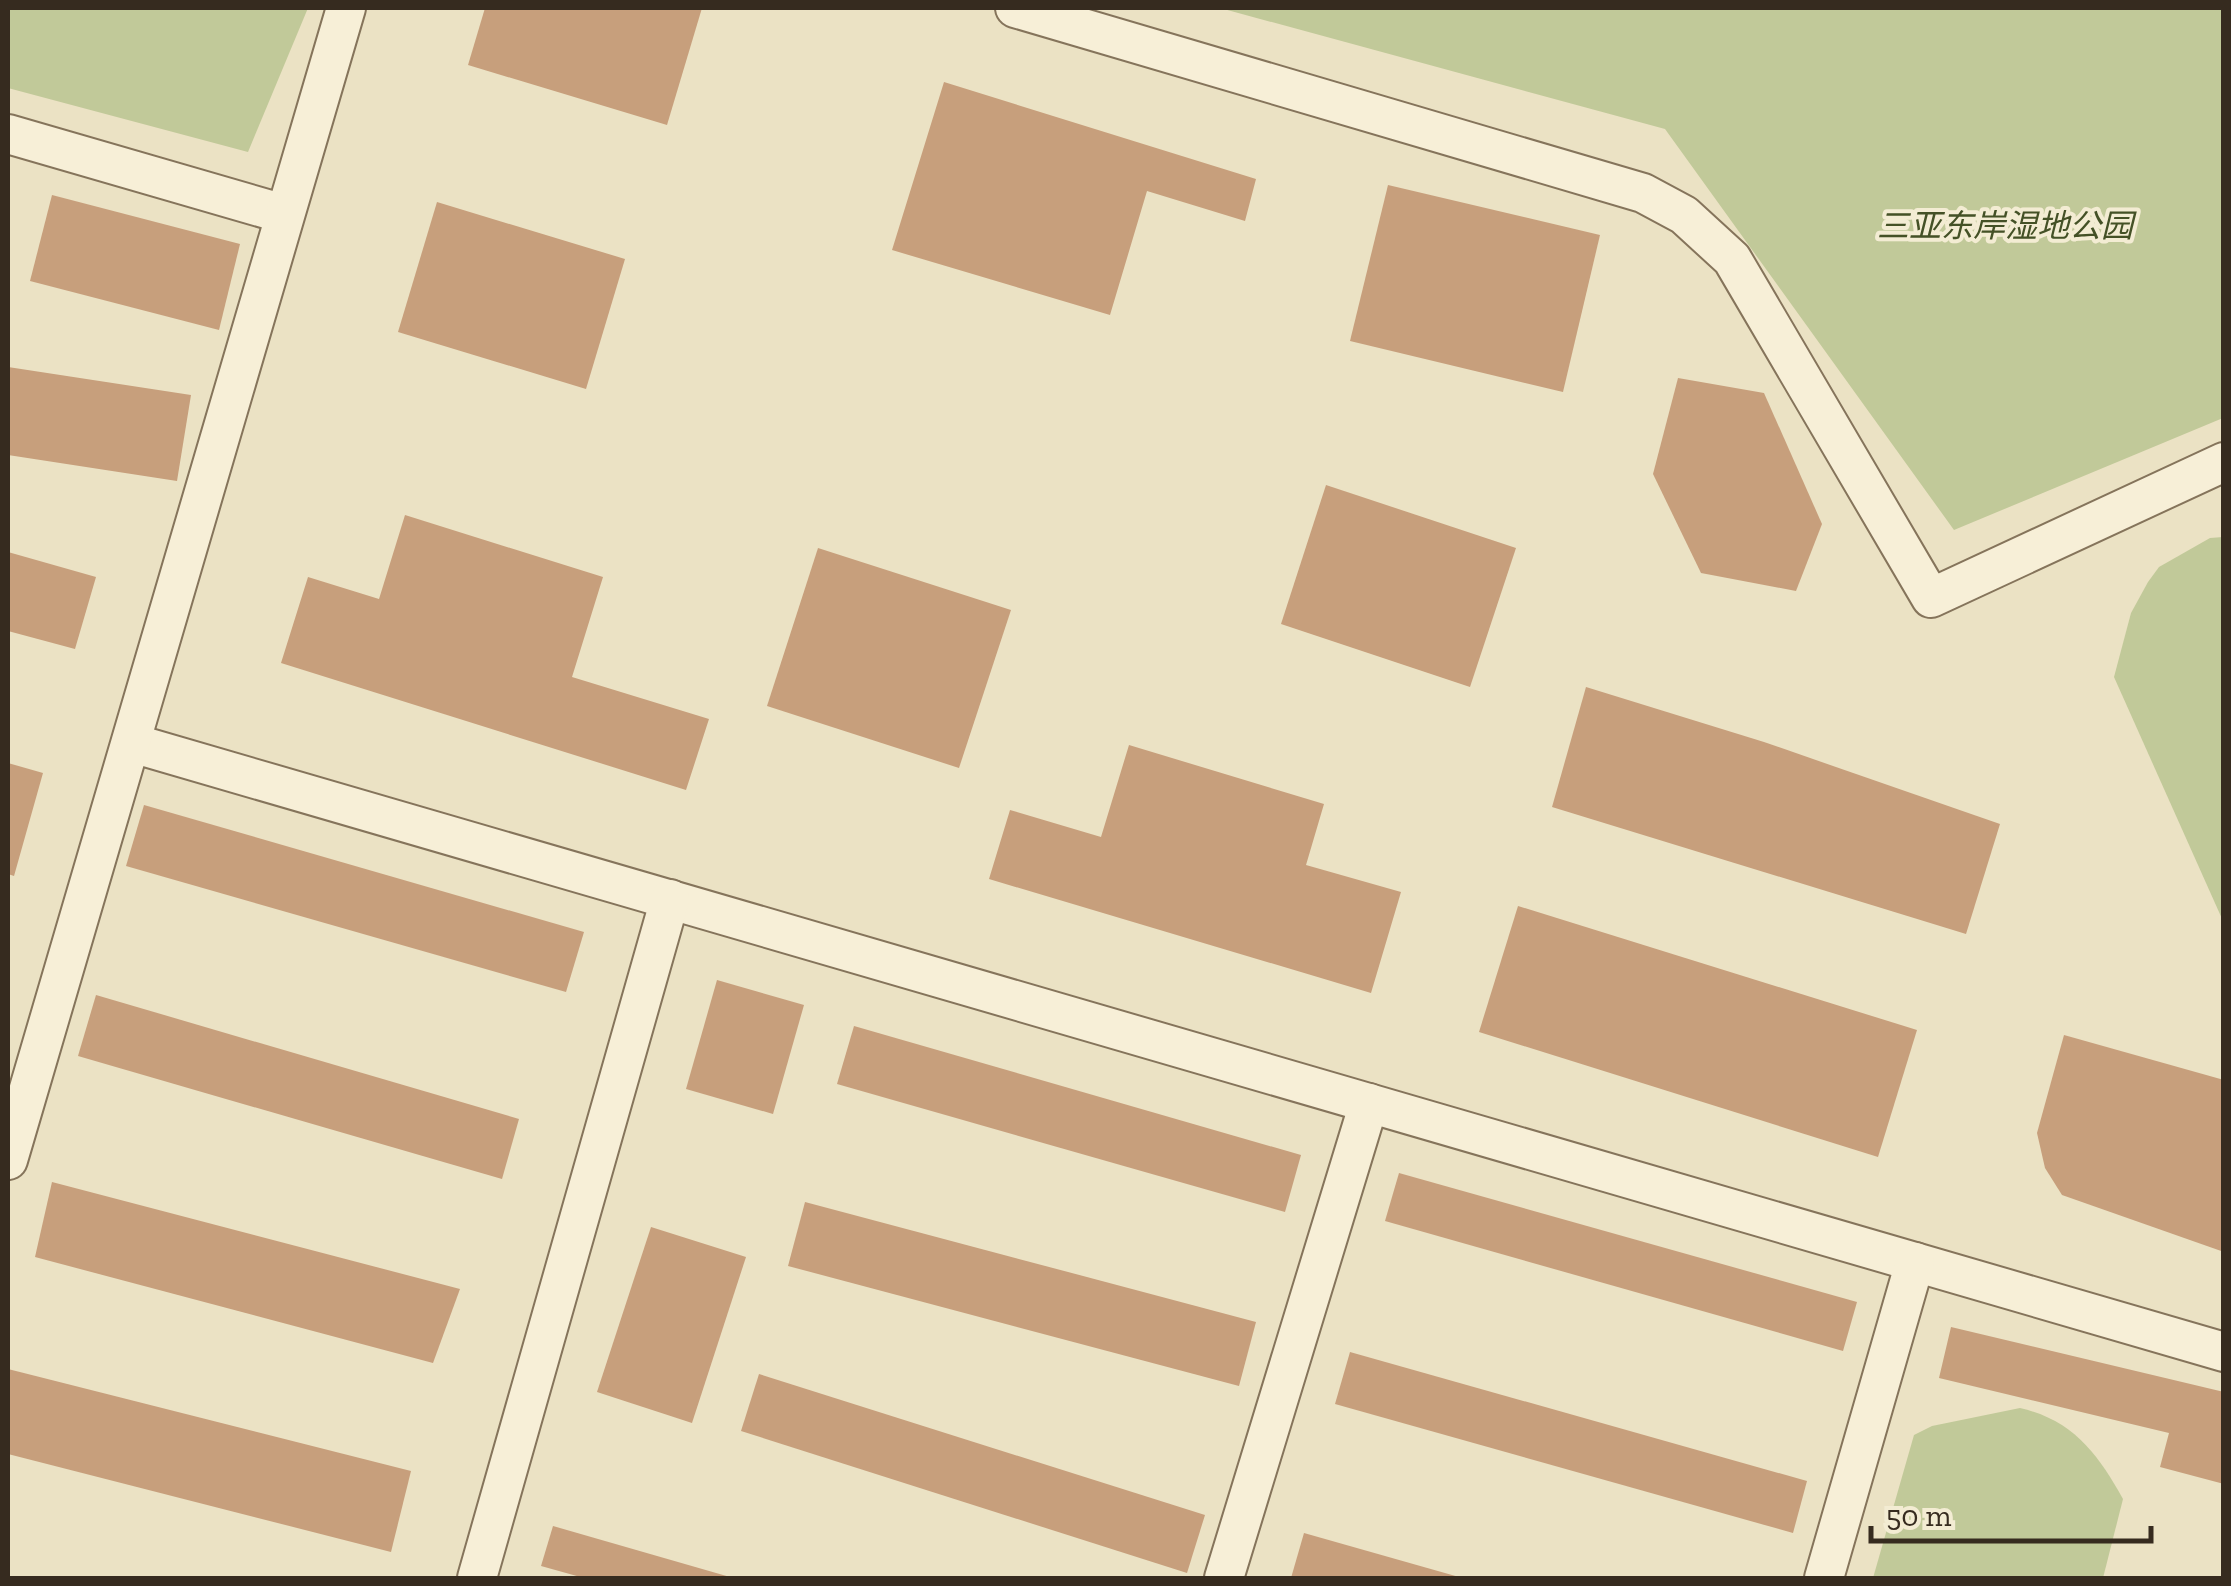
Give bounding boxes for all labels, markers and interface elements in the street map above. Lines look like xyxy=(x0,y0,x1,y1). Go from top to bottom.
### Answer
park label: 三亚东岸湿地公园 xyxy=(1877,207,2137,245)
scale bar xyxy=(1871,1481,2151,1543)
text: 50 m xyxy=(1886,1498,1951,1534)

